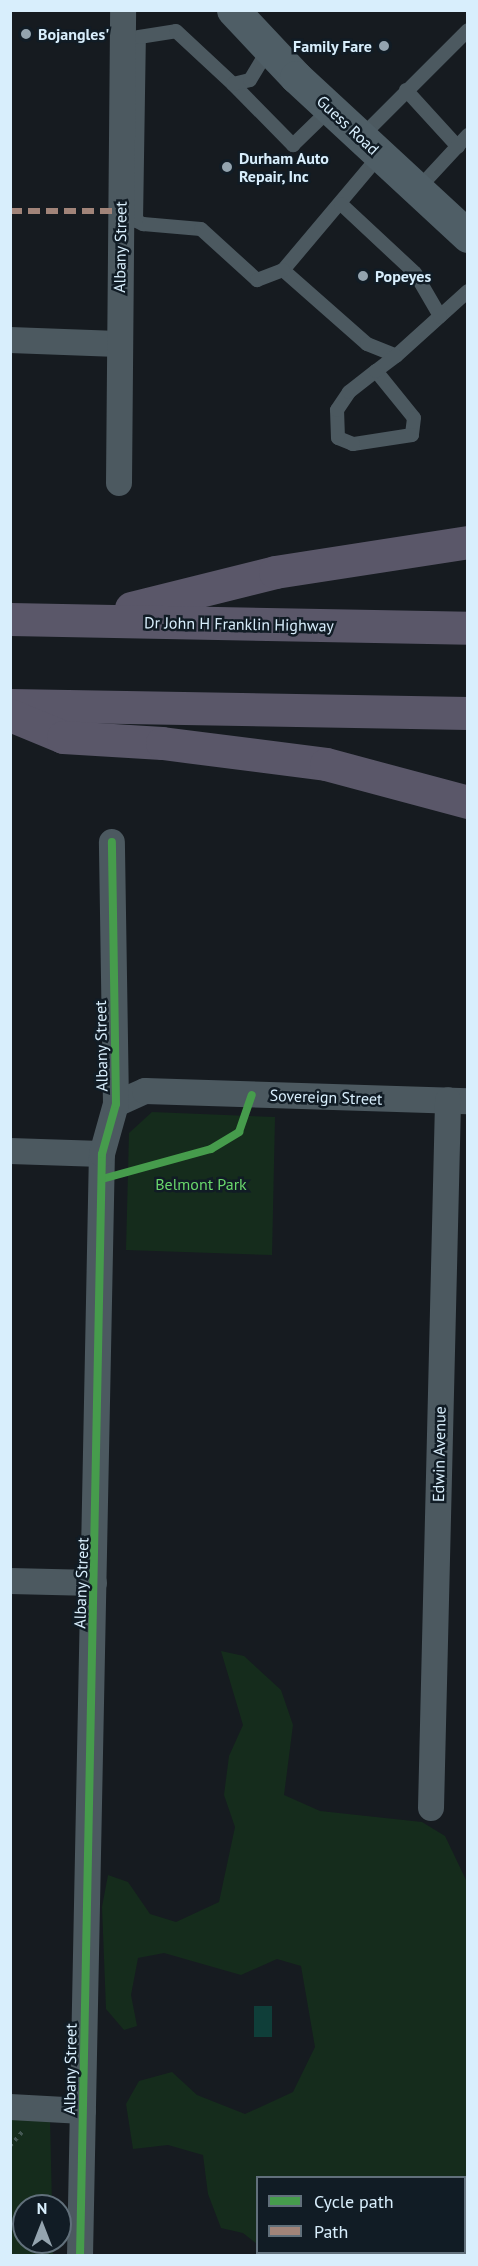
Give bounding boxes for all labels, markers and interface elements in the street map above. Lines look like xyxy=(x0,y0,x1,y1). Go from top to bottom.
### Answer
place label: Bojangles' xyxy=(38,24,109,44)
marker: Bojangles' xyxy=(19,27,33,41)
place label: Family Fare xyxy=(293,36,372,56)
marker: Family Fare xyxy=(377,39,391,53)
street label: Guess Road xyxy=(313,91,383,159)
place label: Durham Auto Repair, Inc xyxy=(239,148,330,186)
marker: Durham Auto Repair, Inc xyxy=(220,160,234,174)
street label: Albany Street xyxy=(110,201,130,293)
place label: Popeyes xyxy=(375,266,431,286)
marker: Popeyes xyxy=(356,269,370,283)
street label: Dr John H Franklin Highway xyxy=(144,613,334,635)
street label: Albany Street xyxy=(91,1000,111,1092)
street label: Sovereign Street xyxy=(269,1085,383,1109)
park label: Belmont Park xyxy=(155,1174,247,1194)
street label: Edwin Avenue xyxy=(429,1406,449,1502)
street label: Albany Street xyxy=(70,1537,92,1629)
street label: Albany Street xyxy=(60,2023,80,2115)
legend xyxy=(256,2176,466,2254)
text: Cycle path xyxy=(314,2190,394,2213)
north arrow xyxy=(12,2194,72,2254)
text: N xyxy=(37,2198,47,2218)
text: Path xyxy=(314,2220,348,2243)

